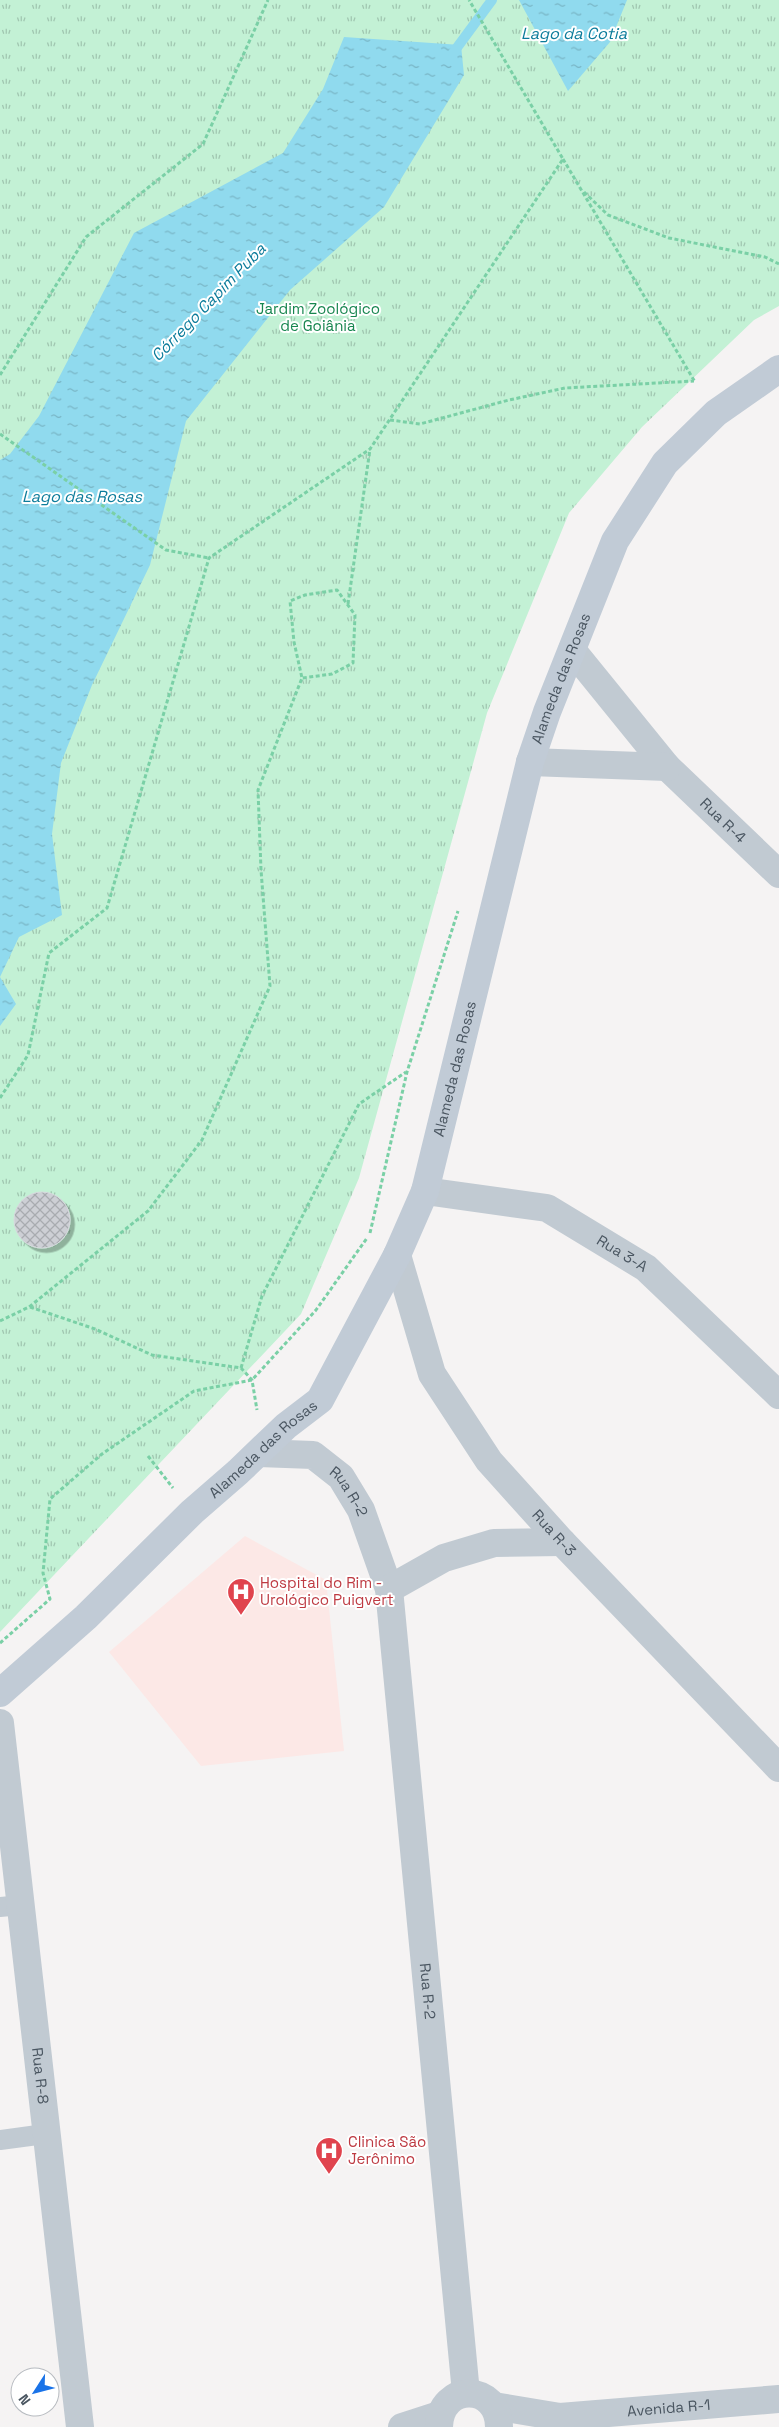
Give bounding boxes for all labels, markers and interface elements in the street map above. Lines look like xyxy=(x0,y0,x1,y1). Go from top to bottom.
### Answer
water label: Lago da Cotia xyxy=(521,23,628,44)
water label: Córrego Capim Puba xyxy=(147,238,271,366)
park label: Jardim Zoológico de Goiânia xyxy=(256,299,380,335)
water label: Lago das Rosas xyxy=(22,486,143,507)
street label: Alameda das Rosas xyxy=(527,610,594,746)
street label: Rua R-4 xyxy=(696,794,750,847)
street label: Alameda das Rosas xyxy=(429,999,480,1138)
street label: Rua 3-A xyxy=(593,1230,652,1276)
street label: Alameda das Rosas xyxy=(205,1396,321,1502)
street label: Rua R-2 xyxy=(326,1462,372,1519)
street label: Rua R-3 xyxy=(528,1505,580,1560)
place label: Hospital do Rim - Urológico Puigvert xyxy=(260,1573,394,1609)
hospital icon: Hospital do Rim - Urológico Puigvert xyxy=(226,1577,256,1616)
street label: Rua R-2 xyxy=(416,1962,440,2020)
street label: Rua R-8 xyxy=(28,2046,53,2105)
place label: Clinica São Jerônimo xyxy=(348,2132,426,2168)
hospital icon: Clinica São Jerônimo xyxy=(314,2136,344,2175)
north arrow xyxy=(10,2367,60,2417)
text: N xyxy=(14,2391,35,2409)
street label: Avenida R-1 xyxy=(626,2395,711,2420)

